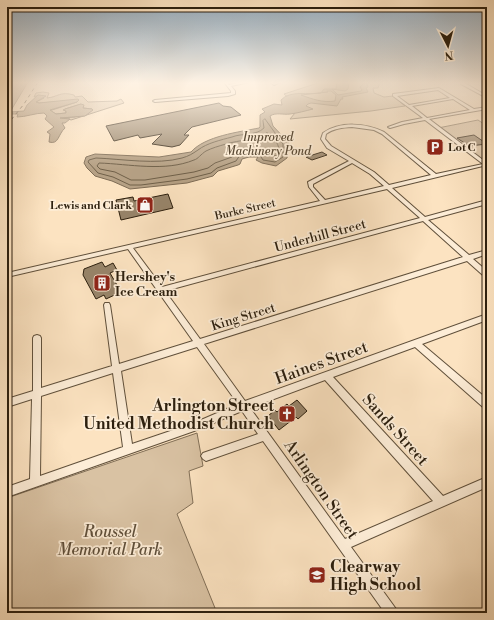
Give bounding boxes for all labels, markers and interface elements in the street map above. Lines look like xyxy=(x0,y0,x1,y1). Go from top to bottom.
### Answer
north arrow xyxy=(428,26,468,66)
text: N xyxy=(444,48,454,62)
water label: Improved Machinery Pond xyxy=(225,130,312,159)
parking icon: Lot C xyxy=(425,137,445,157)
place label: Lot C xyxy=(448,141,476,155)
shop icon: Lewis and Clark xyxy=(135,195,155,215)
street label: Burke Street xyxy=(212,196,277,224)
place label: Lewis and Clark xyxy=(50,199,132,213)
street label: Underhill Street xyxy=(273,216,368,256)
place label: Hershey's Ice Cream xyxy=(115,269,178,300)
building icon: Hershey's Ice Cream xyxy=(92,273,112,293)
street label: King Street xyxy=(209,300,278,334)
street label: Haines Street xyxy=(272,337,371,389)
street label: Sands Street xyxy=(358,390,433,470)
place label: Arlington Street United Methodist Church xyxy=(83,396,274,434)
church icon: Arlington Street United Methodist Church xyxy=(277,404,297,424)
street label: Arlington Street xyxy=(279,435,363,543)
park label: Roussel Memorial Park xyxy=(57,522,163,560)
place label: Clearway High School xyxy=(330,557,422,595)
school or university icon: Clearway High School xyxy=(307,565,327,585)

